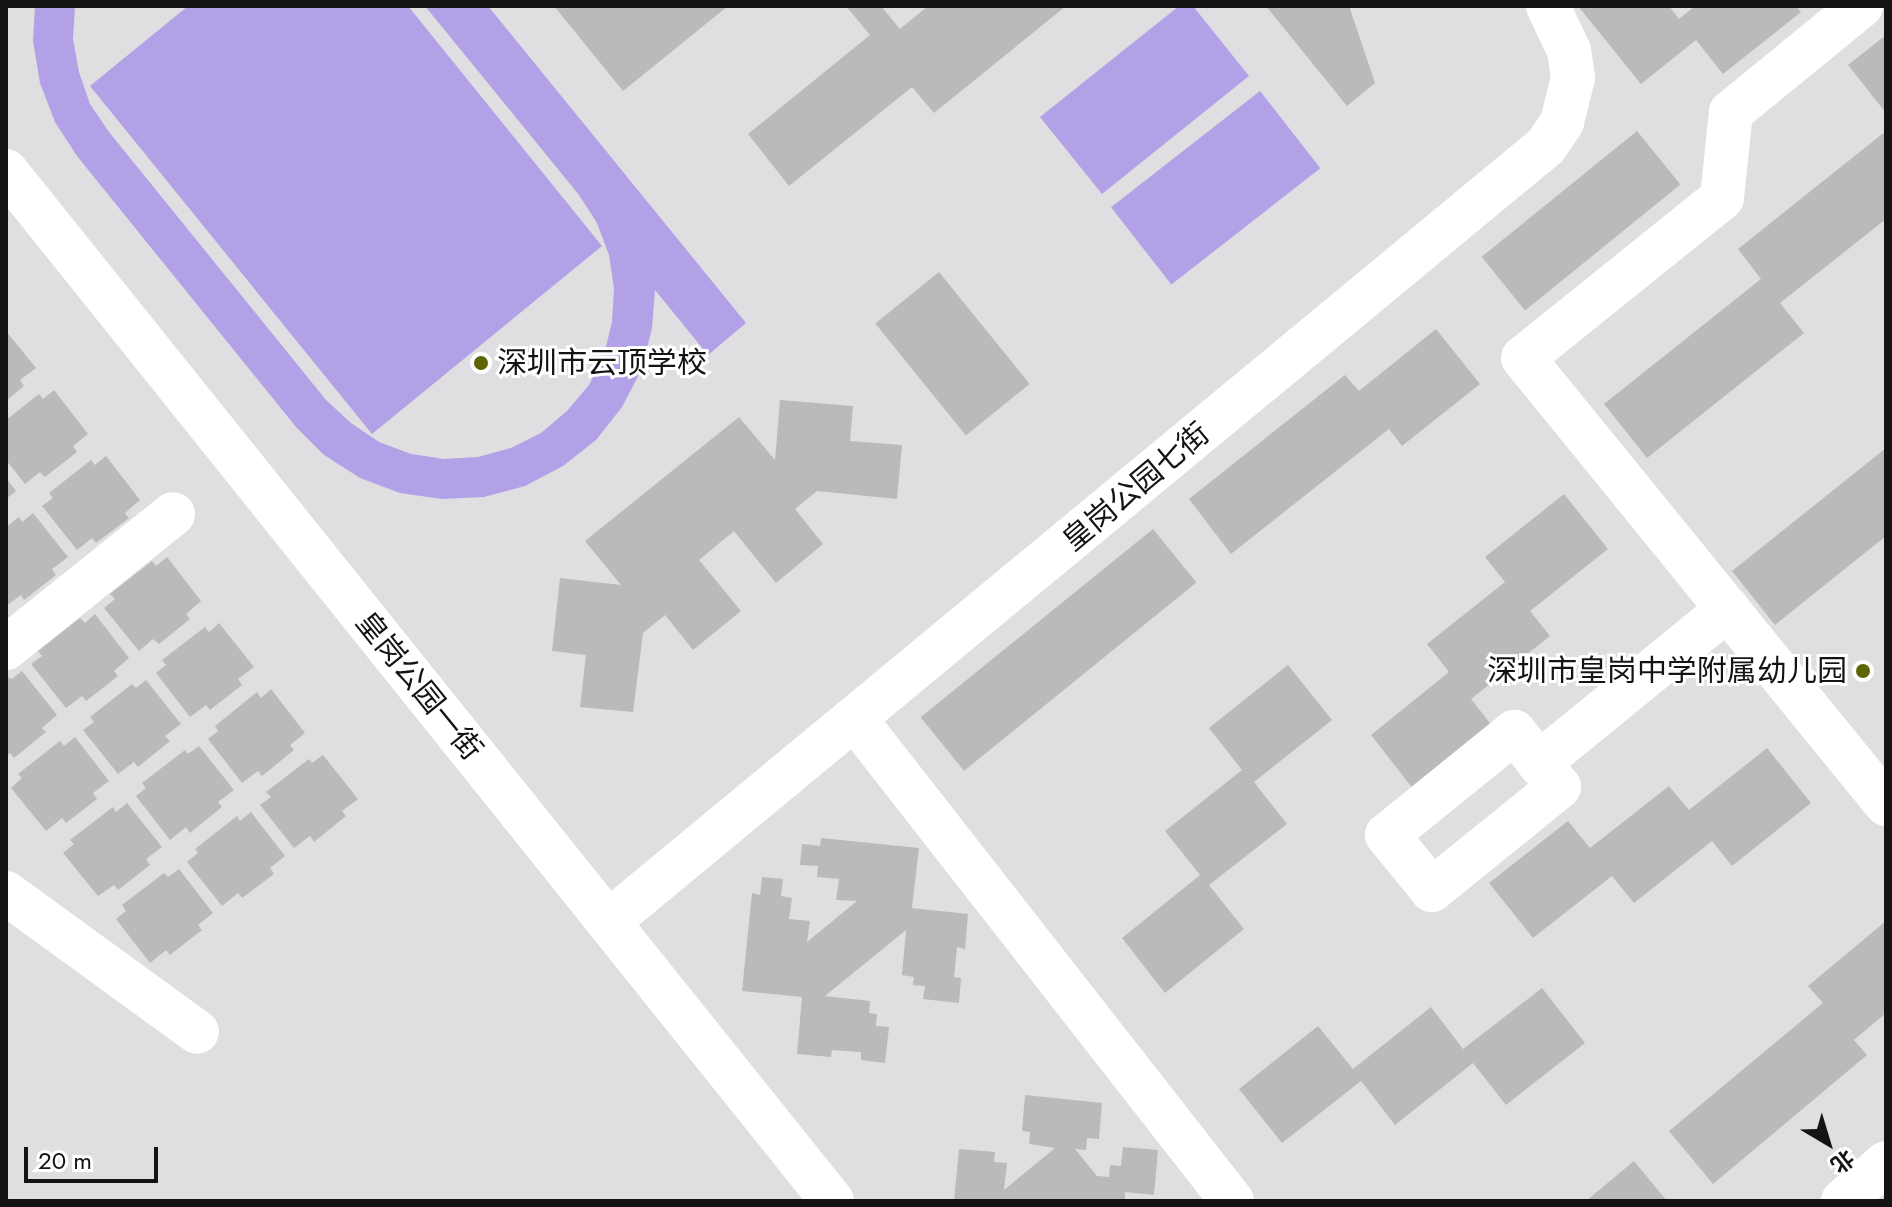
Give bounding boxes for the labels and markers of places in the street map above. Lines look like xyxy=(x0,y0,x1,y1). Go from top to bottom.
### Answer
place label: 深圳市云顶学校 xyxy=(497,345,707,381)
marker: 深圳市云顶学校 xyxy=(472,354,490,372)
place label: 深圳市皇岗中学附属幼儿园 xyxy=(1487,653,1847,689)
marker: 深圳市皇岗中学附属幼儿园 xyxy=(1854,662,1872,680)

